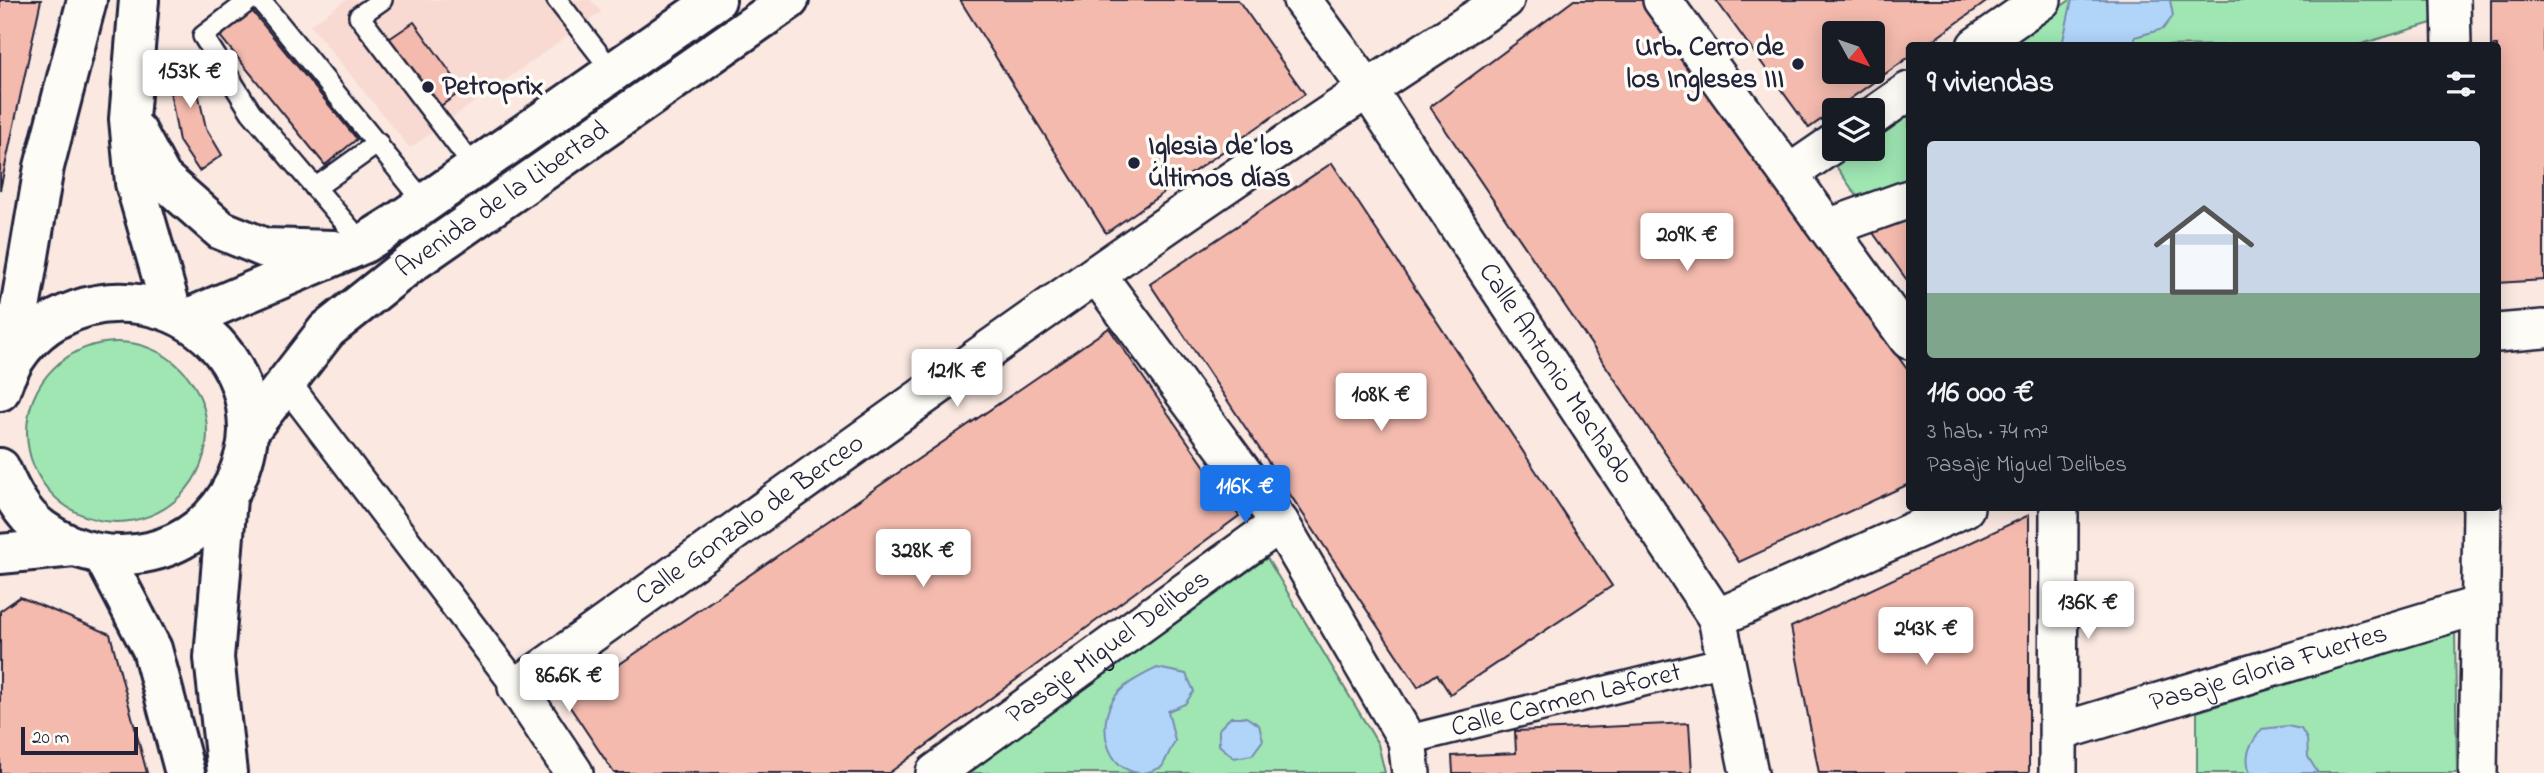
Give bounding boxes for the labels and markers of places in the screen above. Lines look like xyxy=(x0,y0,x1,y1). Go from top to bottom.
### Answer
place label: Urb. Cerro de los Ingleses III xyxy=(1627,28,1785,102)
pin: 153K € xyxy=(133,50,247,110)
marker: Urb. Cerro de los Ingleses III xyxy=(1790,56,1806,72)
place label: Petroprix xyxy=(442,67,543,108)
marker: Petroprix xyxy=(420,79,436,95)
place label: Iglesia de los últimos días xyxy=(1148,127,1294,200)
marker: Iglesia de los últimos días xyxy=(1126,155,1142,171)
pin: 209K € xyxy=(1630,214,1744,273)
pin: 121K € xyxy=(900,350,1014,409)
pin: 108K € xyxy=(1324,374,1438,433)
pin: 116K € xyxy=(1188,466,1302,525)
pin: 328K € xyxy=(866,530,980,589)
pin: 136K € xyxy=(2031,582,2145,641)
pin: 243K € xyxy=(1869,608,1983,667)
pin: 86.6K € xyxy=(504,654,634,714)

